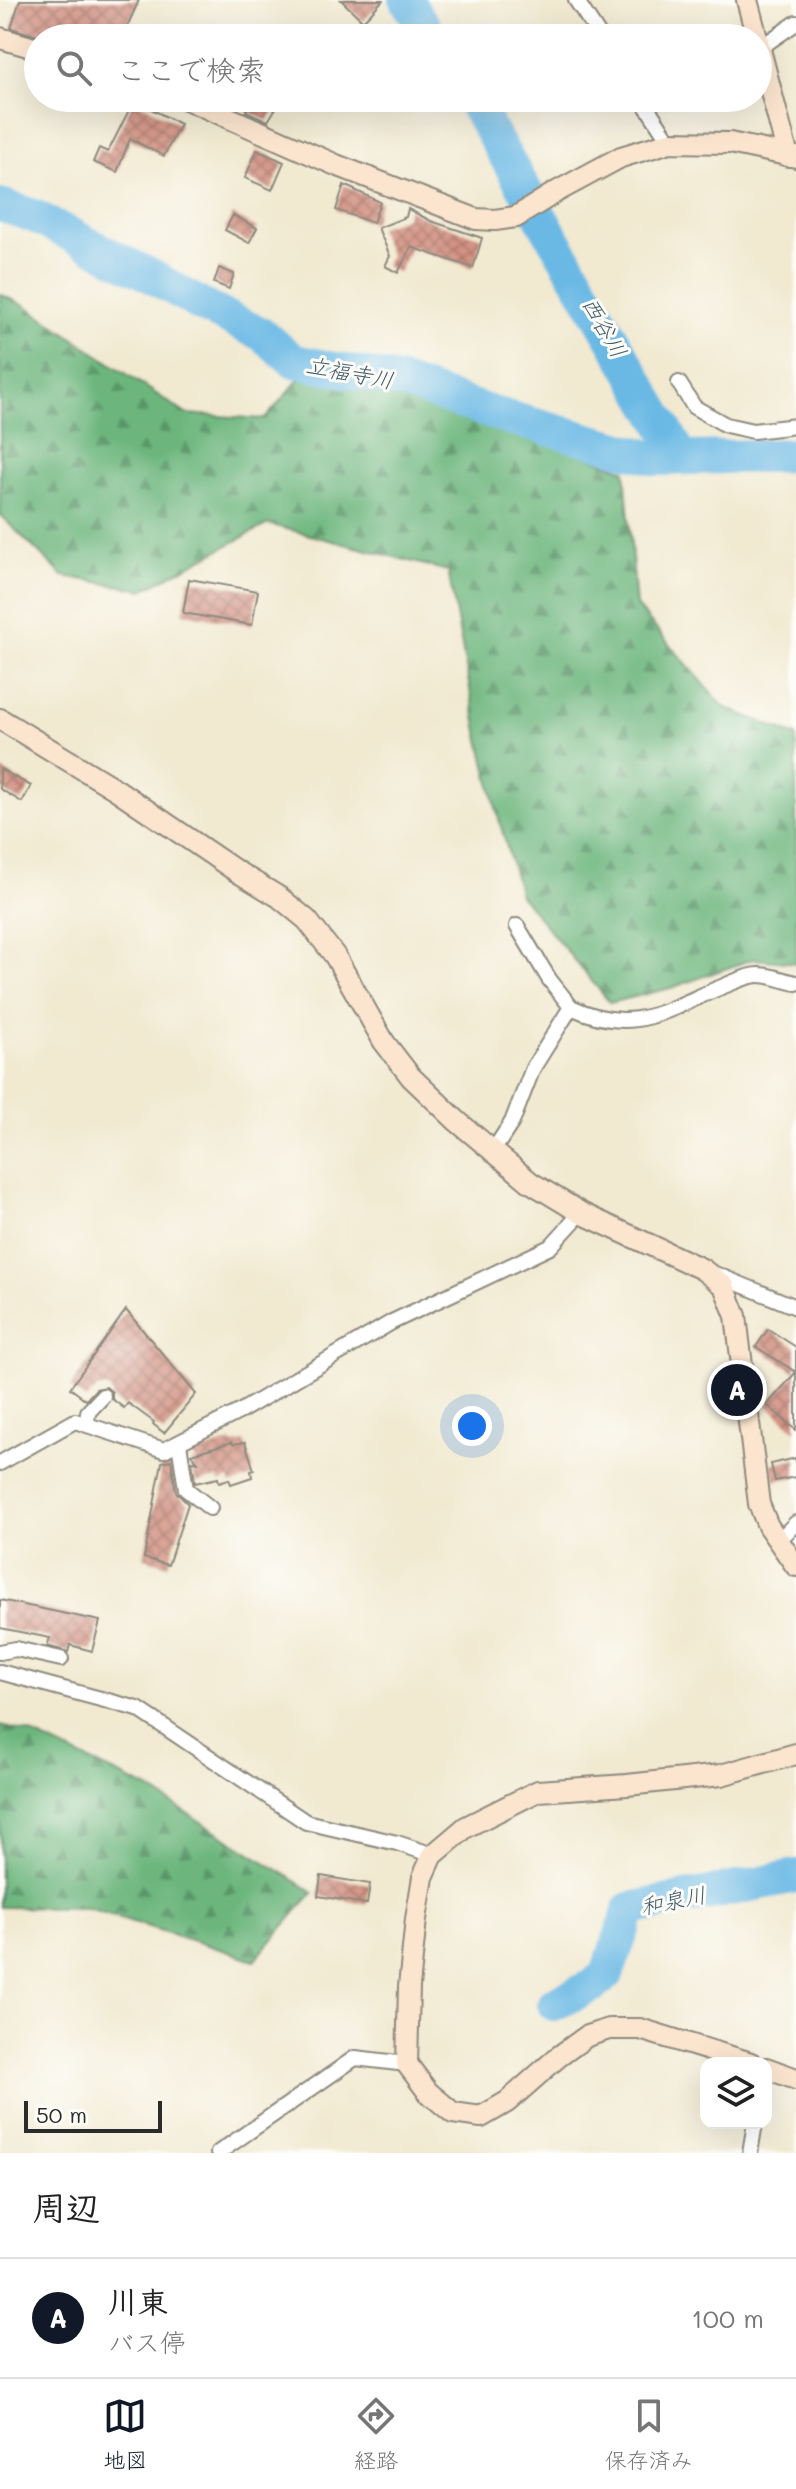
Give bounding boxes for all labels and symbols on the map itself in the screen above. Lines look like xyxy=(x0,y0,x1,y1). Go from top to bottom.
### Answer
water label: 西谷川 xyxy=(576,291,634,363)
water label: 立福寺川 xyxy=(304,349,396,395)
pin: A xyxy=(711,1360,763,1420)
your location xyxy=(452,1406,492,1446)
water label: 和泉川 xyxy=(638,1879,708,1921)
scale bar xyxy=(24,2097,162,2133)

